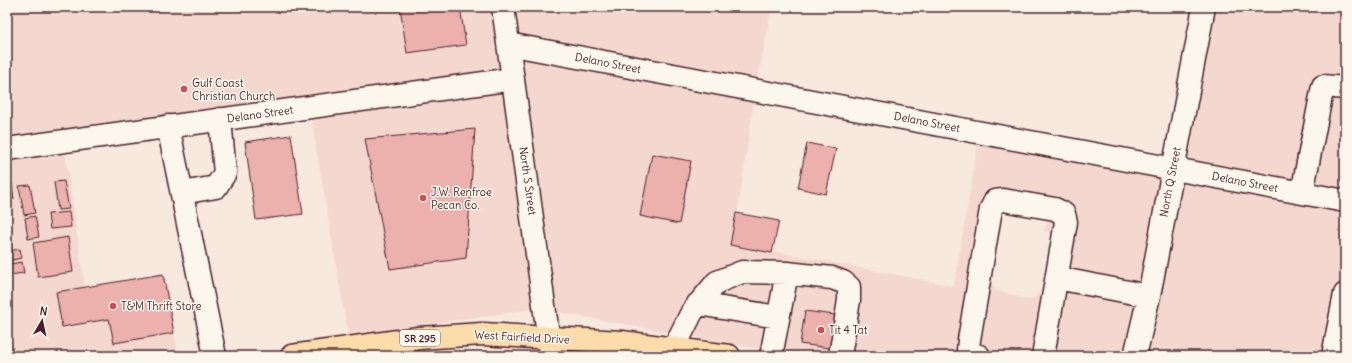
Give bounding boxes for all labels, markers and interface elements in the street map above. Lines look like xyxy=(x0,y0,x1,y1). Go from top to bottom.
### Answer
street label: Delano Street xyxy=(574,50,643,76)
place label: Gulf Coast Christian Church xyxy=(192,76,275,103)
marker: Gulf Coast Christian Church xyxy=(179,84,189,94)
street label: Delano Street xyxy=(226,102,294,126)
street label: Delano Street xyxy=(893,109,962,135)
street label: North Q Street xyxy=(1156,145,1184,218)
street label: North S Street xyxy=(516,146,540,216)
street label: Delano Street xyxy=(1211,169,1280,195)
place label: J.W. Renfroe Pecan Co. xyxy=(431,185,492,212)
marker: J.W. Renfroe Pecan Co. xyxy=(418,193,428,203)
place label: T&M Thrift Store xyxy=(121,299,202,313)
north arrow xyxy=(22,301,62,341)
marker: T&M Thrift Store xyxy=(108,301,118,311)
text: N xyxy=(39,304,48,319)
place label: Tit 4 Tat xyxy=(829,323,868,337)
marker: Tit 4 Tat xyxy=(816,325,826,335)
street label: West Fairfield Drive xyxy=(474,328,570,346)
road number: SR 295 xyxy=(400,330,440,346)

